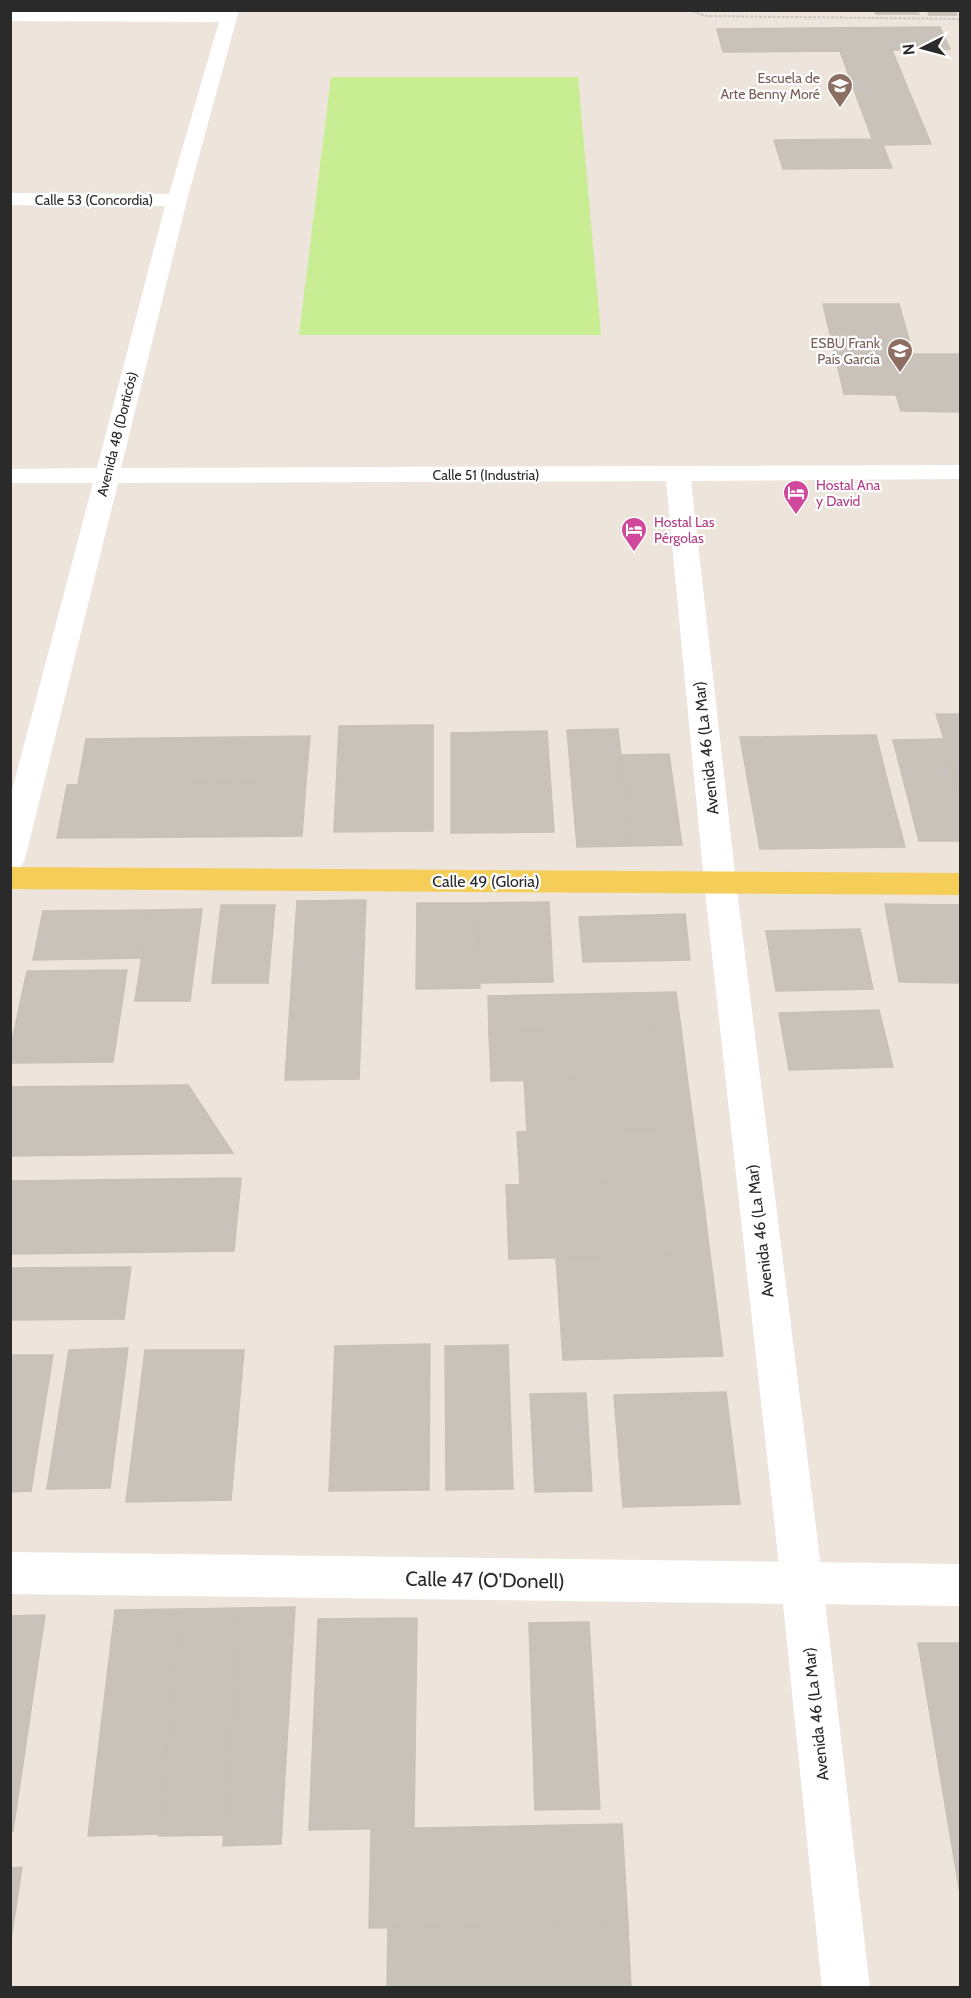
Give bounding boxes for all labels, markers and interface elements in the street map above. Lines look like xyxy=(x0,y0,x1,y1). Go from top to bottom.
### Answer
north arrow xyxy=(893,18,953,78)
text: N xyxy=(899,43,919,56)
place label: Escuela de Arte Benny Moré xyxy=(720,69,820,103)
school or university icon: Escuela de Arte Benny Moré xyxy=(825,71,855,109)
street label: Calle 53 (Concordia) xyxy=(35,191,153,209)
place label: ESBU Frank País García xyxy=(811,334,881,368)
school or university icon: ESBU Frank País García xyxy=(885,336,915,374)
street label: Avenida 48 (Dorticós) xyxy=(93,370,141,498)
street label: Calle 51 (Industria) xyxy=(433,466,539,484)
place label: Hostal Ana y David xyxy=(816,476,881,510)
hotel icon: Hostal Ana y David xyxy=(781,478,811,516)
place label: Hostal Las Pérgolas xyxy=(654,513,715,547)
hotel icon: Hostal Las Pérgolas xyxy=(619,515,649,553)
street label: Avenida 46 (La Mar) xyxy=(690,680,722,816)
street label: Calle 49 (Gloria) xyxy=(432,872,540,891)
street label: Avenida 46 (La Mar) xyxy=(742,1163,778,1299)
street label: Calle 47 (O'Donell) xyxy=(405,1567,565,1593)
street label: Avenida 46 (La Mar) xyxy=(800,1646,832,1782)

